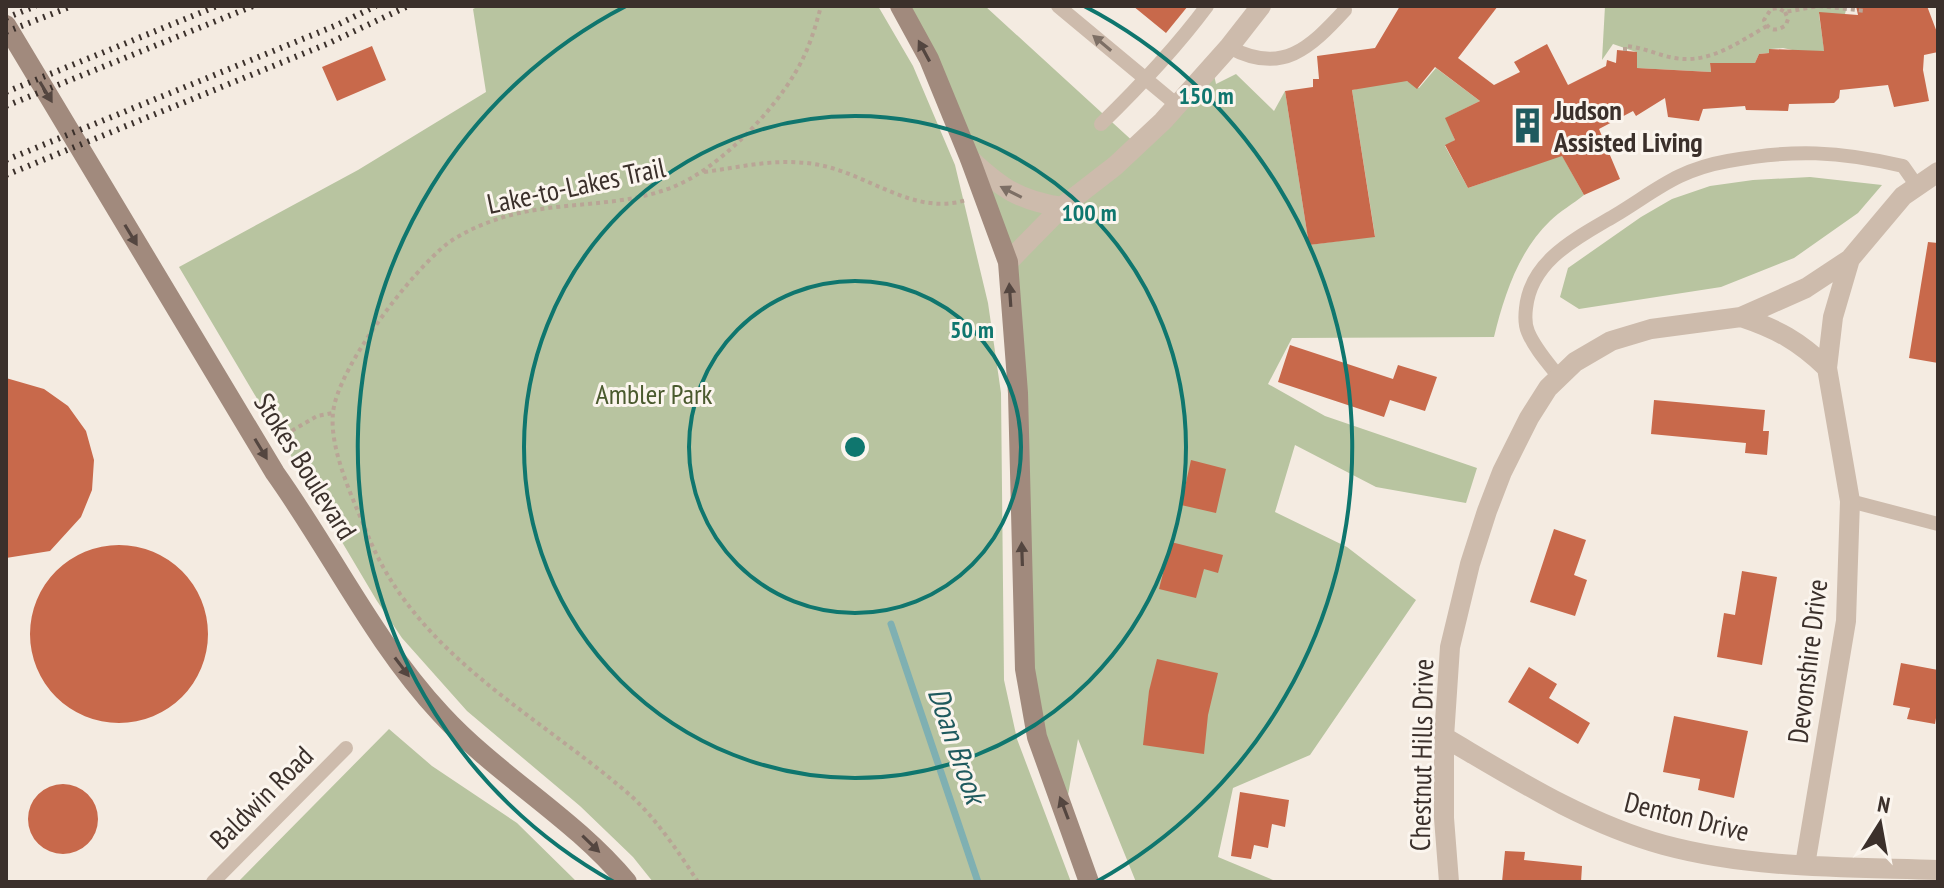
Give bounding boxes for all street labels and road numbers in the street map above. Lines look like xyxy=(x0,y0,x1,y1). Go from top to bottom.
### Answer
street label: Lake-to-Lakes Trail xyxy=(483,148,669,222)
street label: Stokes Boulevard xyxy=(246,386,366,546)
street label: Devonshire Drive xyxy=(1779,577,1835,745)
street label: Chestnut Hills Drive xyxy=(1401,659,1441,851)
street label: Baldwin Road xyxy=(201,737,321,857)
street label: Denton Drive xyxy=(1621,783,1753,849)

